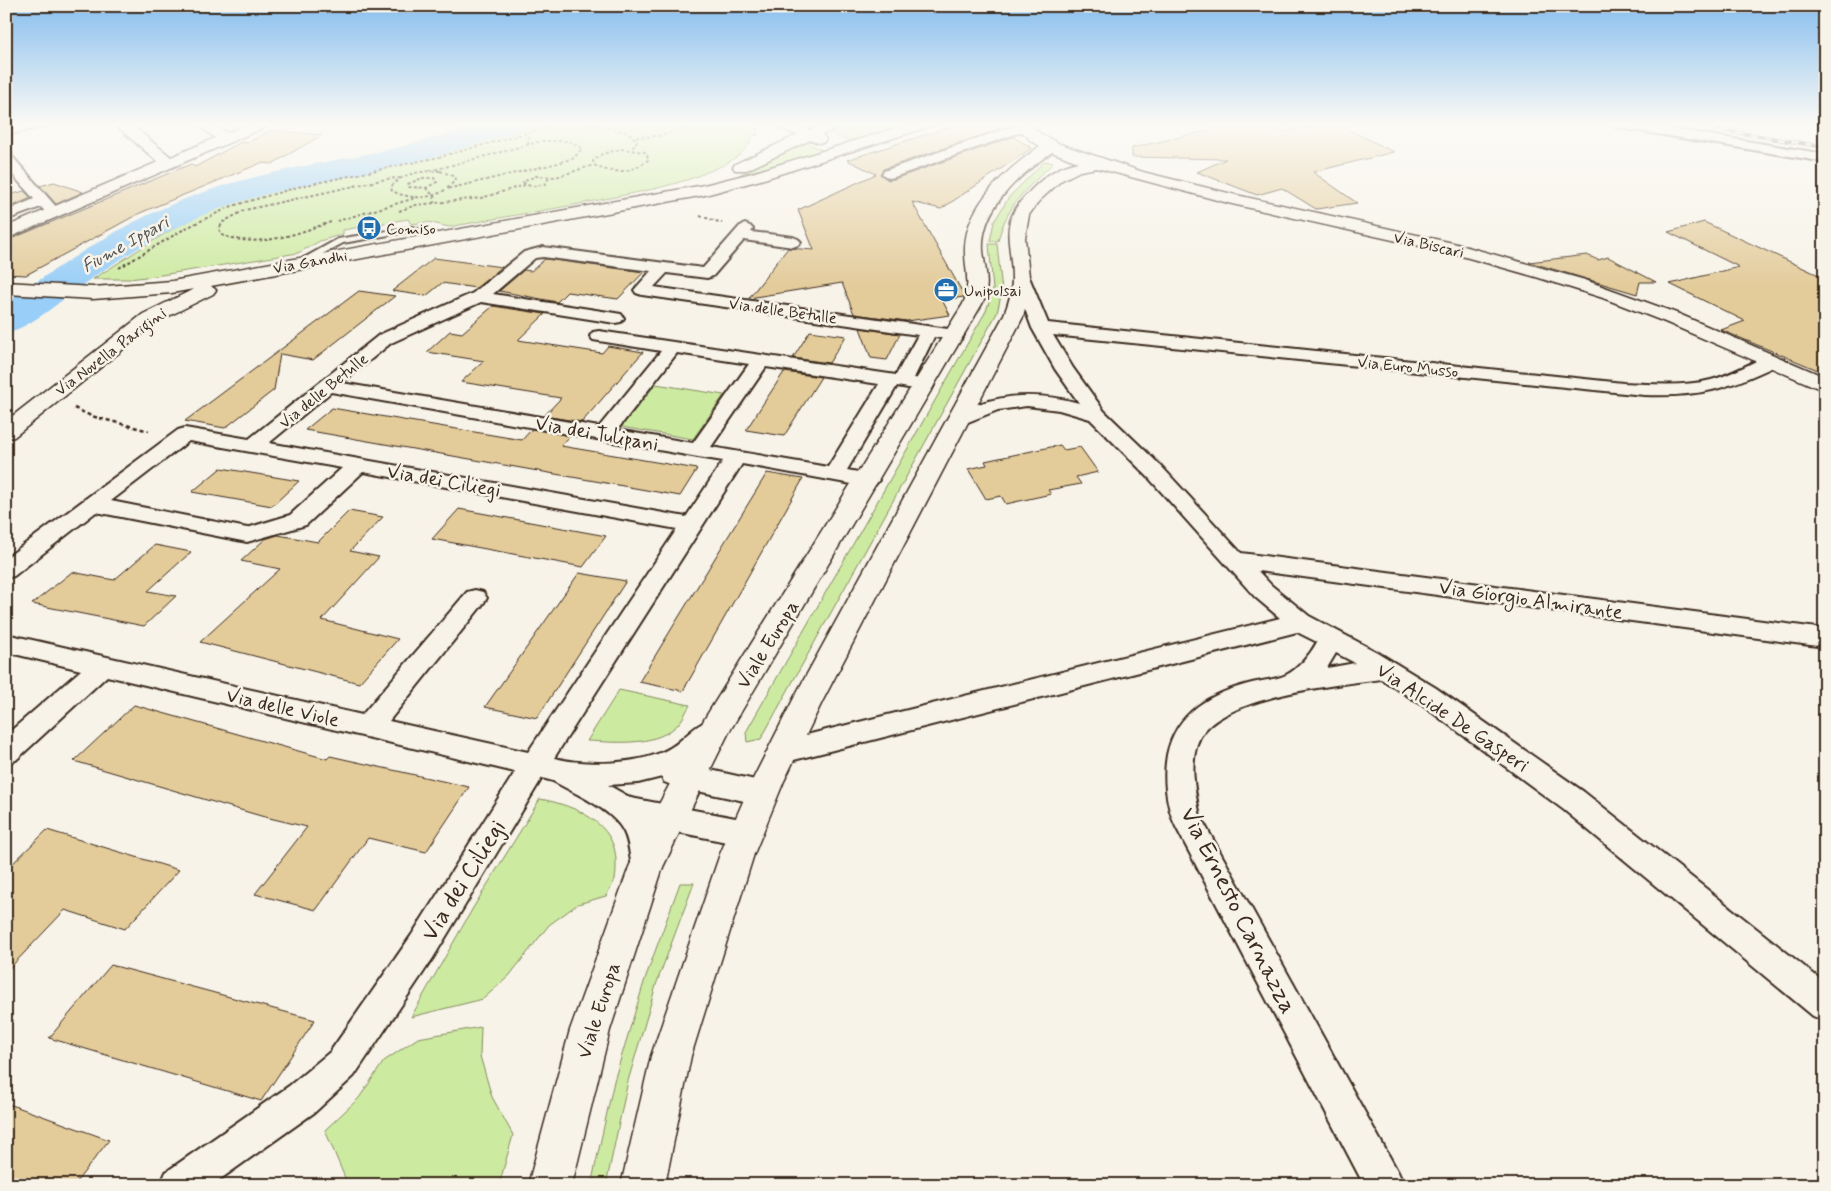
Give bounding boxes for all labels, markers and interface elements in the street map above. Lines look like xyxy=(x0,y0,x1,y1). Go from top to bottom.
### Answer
water label: Fiume Ippari xyxy=(78,210,176,279)
bus stop icon: Comiso xyxy=(356,215,382,241)
place label: Comiso xyxy=(386,219,436,240)
street label: Via Biscari xyxy=(1391,227,1466,264)
street label: Via Gandhi xyxy=(271,246,349,279)
office icon: Unipolsai xyxy=(933,277,959,303)
place label: Unipolsai xyxy=(964,281,1022,302)
street label: Via delle Betulle xyxy=(727,294,838,329)
street label: Via Novella Parigini xyxy=(51,303,172,402)
street label: Via delle Betulle xyxy=(275,349,373,434)
street label: Via Euro Musso xyxy=(1356,352,1459,383)
street label: Via dei Tulipani xyxy=(533,410,660,459)
street label: Via dei Ciliegi xyxy=(385,458,503,505)
street label: Via Giorgio Almirante xyxy=(1437,574,1625,628)
street label: Viale Europa xyxy=(730,595,806,694)
street label: Via Alcide De Gasperi xyxy=(1371,657,1534,779)
street label: Via delle Viole xyxy=(223,682,342,735)
street label: Via Ernesto Carnazza xyxy=(1172,802,1303,1019)
street label: Via dei Ciliegi xyxy=(415,814,514,947)
street label: Viale Europa xyxy=(571,959,628,1062)

